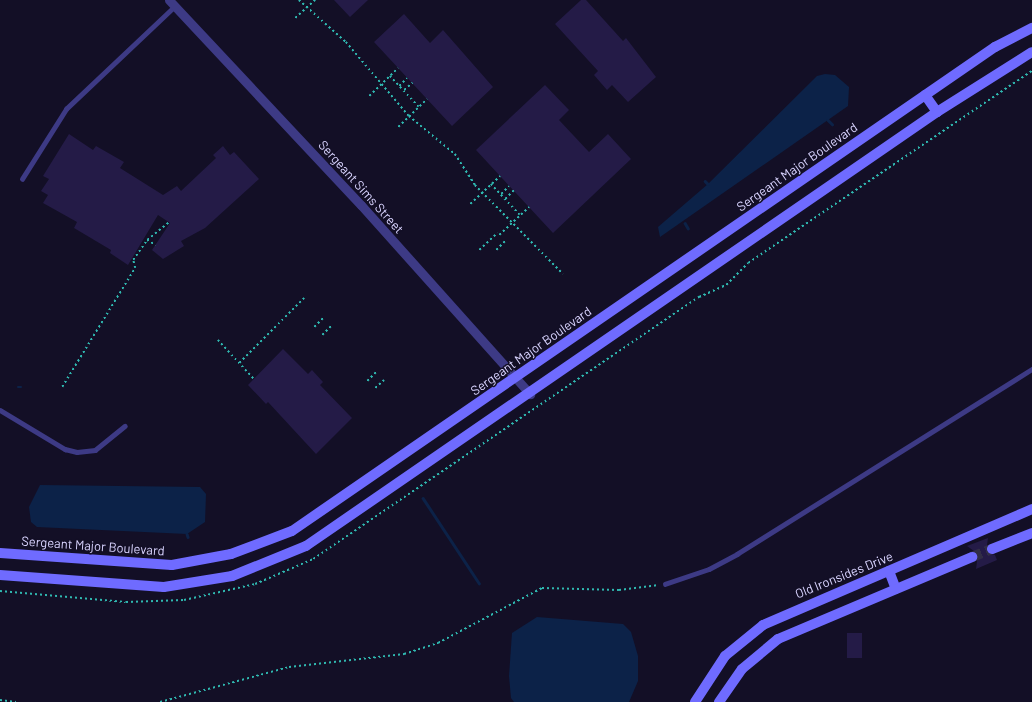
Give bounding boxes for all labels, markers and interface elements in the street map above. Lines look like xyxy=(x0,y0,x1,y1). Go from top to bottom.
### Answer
street label: Sergeant Major Boulevard xyxy=(734,119,860,215)
street label: Sergeant Sims Street xyxy=(315,137,407,237)
street label: Sergeant Major Boulevard xyxy=(468,303,594,399)
street label: Sergeant Major Boulevard xyxy=(21,533,165,559)
street label: Old Ironsides Drive xyxy=(793,548,895,602)

